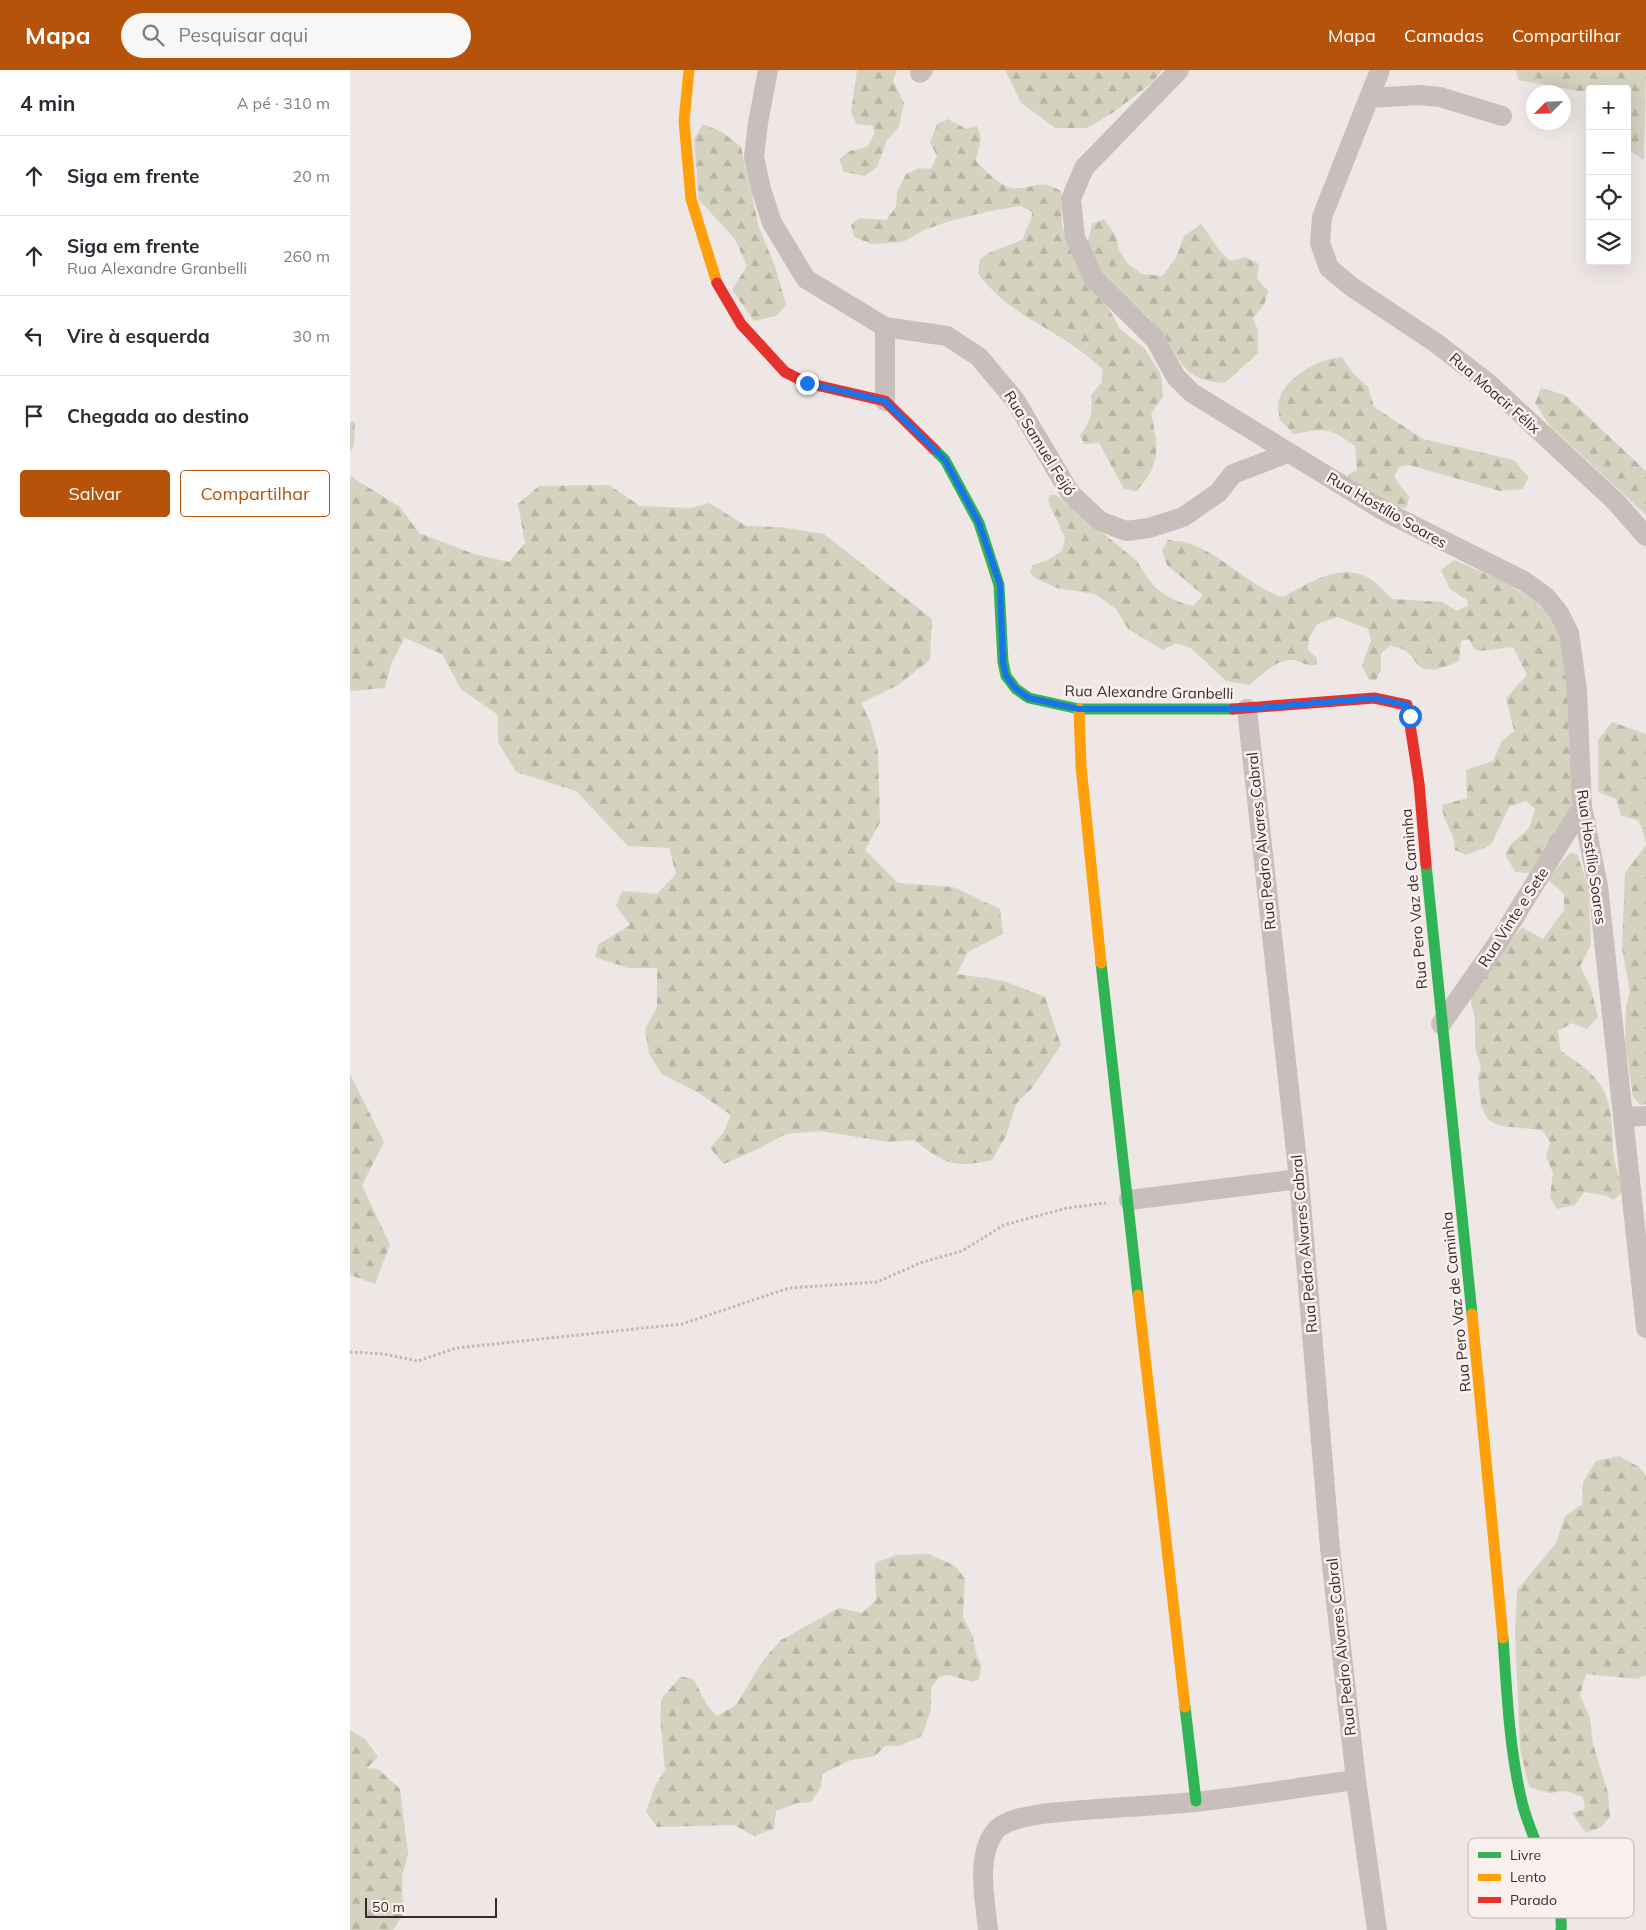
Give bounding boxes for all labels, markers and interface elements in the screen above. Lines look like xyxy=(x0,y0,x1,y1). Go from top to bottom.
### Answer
search box xyxy=(121,13,471,58)
text: Mapa xyxy=(25,20,91,50)
icon: search xyxy=(139,21,167,49)
text: Pesquisar aqui xyxy=(179,23,308,47)
text: Mapa xyxy=(1328,24,1376,47)
text: Camadas xyxy=(1404,24,1484,47)
text: Compartilhar xyxy=(1512,24,1621,47)
north arrow xyxy=(1526,85,1571,130)
map controls xyxy=(1586,85,1631,265)
button: + xyxy=(1586,85,1631,130)
text: 4 min xyxy=(20,90,75,116)
text: A pé · 310 m xyxy=(237,93,330,113)
button: − xyxy=(1586,130,1631,175)
icon: ahead xyxy=(20,162,48,190)
text: Siga em frente xyxy=(67,164,199,188)
text: 20 m xyxy=(293,166,330,186)
button: locate xyxy=(1586,175,1631,220)
button: layers xyxy=(1586,220,1631,265)
text: Siga em frente xyxy=(67,234,199,258)
icon: ahead xyxy=(20,242,48,270)
text: 260 m xyxy=(283,246,330,266)
text: Rua Alexandre Granbelli xyxy=(67,258,247,278)
icon: left xyxy=(20,322,48,350)
text: Vire à esquerda xyxy=(67,324,210,348)
text: 30 m xyxy=(293,326,330,346)
street label: Rua Moacir Félix xyxy=(1446,348,1544,438)
route end xyxy=(796,372,819,395)
street label: Rua Samuel Feijó xyxy=(1000,387,1080,499)
icon: arrive xyxy=(20,402,48,430)
text: Chegada ao destino xyxy=(67,404,249,428)
street label: Rua Hostílio Soares xyxy=(1323,468,1451,552)
button: Salvar xyxy=(20,470,170,517)
button: Compartilhar xyxy=(180,470,330,517)
street label: Rua Alexandre Granbelli xyxy=(1064,681,1234,703)
route start xyxy=(1399,705,1422,728)
street label: Rua Pedro Alvares Cabral xyxy=(1242,751,1280,931)
street label: Rua Hostílio Soares xyxy=(1573,788,1611,926)
street label: Rua Pero Vaz de Caminha xyxy=(1397,808,1431,990)
street label: Rua Vinte e Sete xyxy=(1474,864,1552,970)
street label: Rua Pedro Alvares Cabral xyxy=(1287,1154,1321,1334)
street label: Rua Pero Vaz de Caminha xyxy=(1437,1211,1475,1393)
street label: Rua Pedro Alvares Cabral xyxy=(1322,1557,1360,1737)
legend xyxy=(1468,1838,1634,1918)
text: Livre xyxy=(1510,1846,1541,1864)
text: Lento xyxy=(1510,1868,1546,1886)
text: Parado xyxy=(1510,1891,1557,1909)
scale bar xyxy=(365,1895,498,1918)
text: 50 m xyxy=(372,1898,405,1916)

